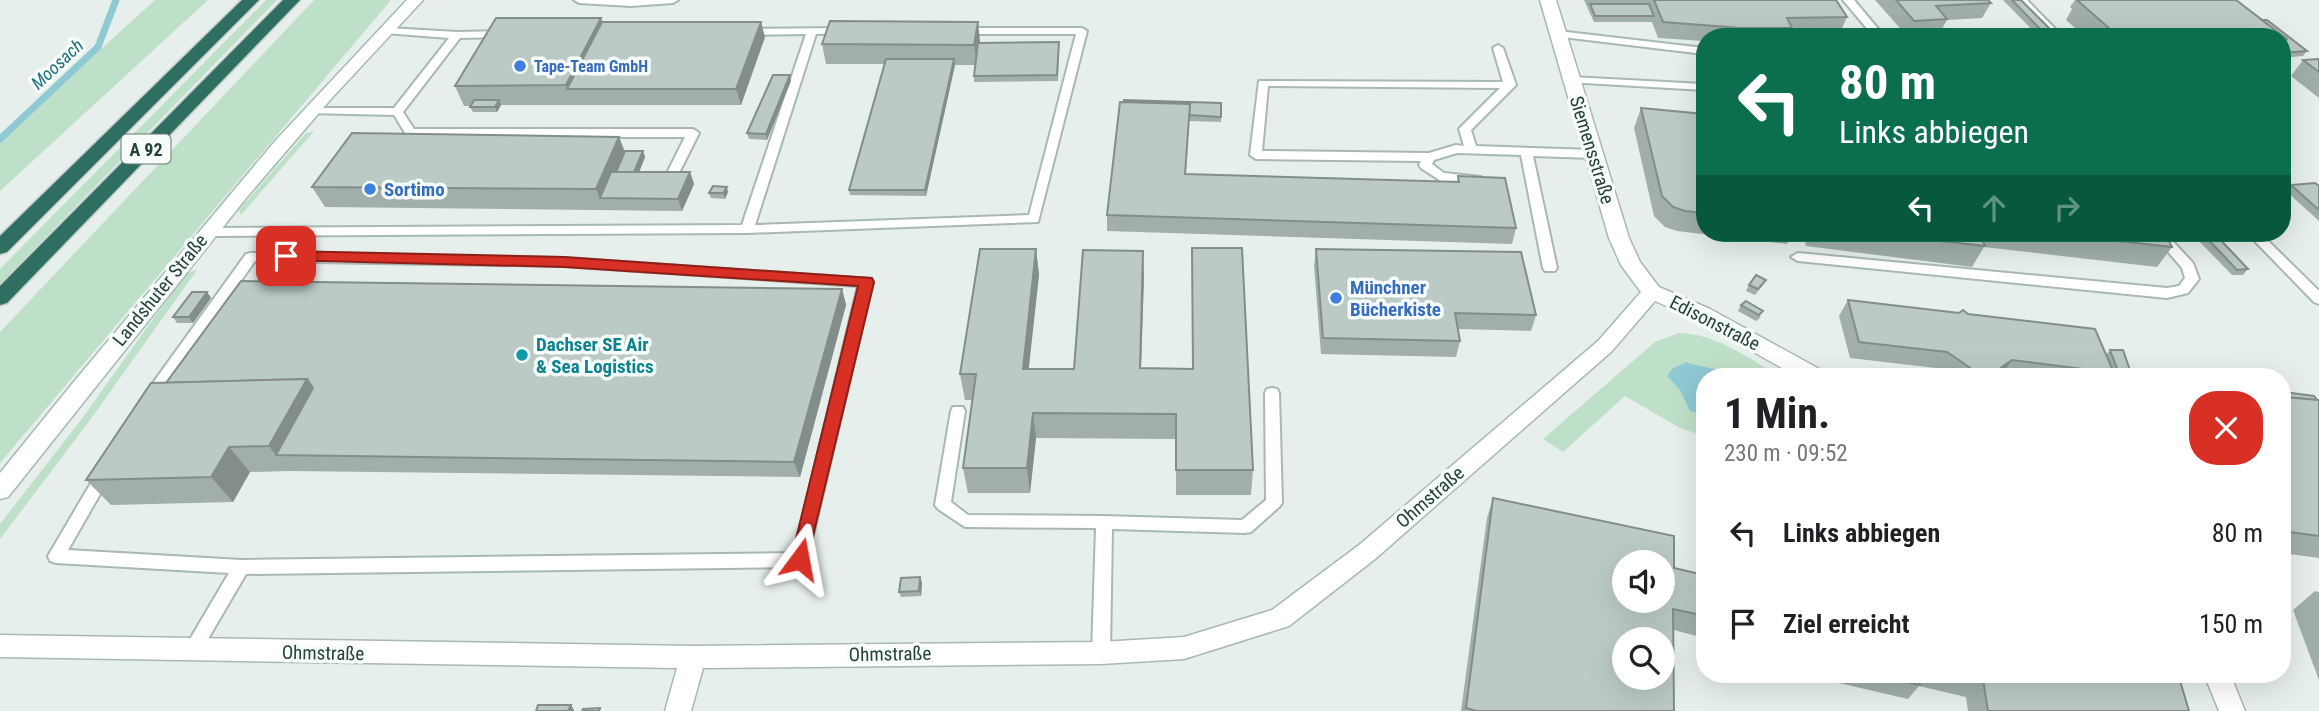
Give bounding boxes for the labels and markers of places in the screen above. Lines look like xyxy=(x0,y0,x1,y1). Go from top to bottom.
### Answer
place label: Tape-Team GmbH xyxy=(534,57,648,76)
marker: Tape-Team GmbH xyxy=(512,58,528,74)
place label: Sortimo xyxy=(384,178,445,201)
marker: Sortimo xyxy=(362,181,378,197)
pin xyxy=(256,226,316,286)
place label: Münchner Bücherkiste xyxy=(1350,276,1441,321)
marker: Münchner Bücherkiste xyxy=(1328,290,1344,306)
place label: Dachser SE Air & Sea Logistics xyxy=(536,333,654,378)
marker: Dachser SE Air & Sea Logistics xyxy=(514,347,530,363)

